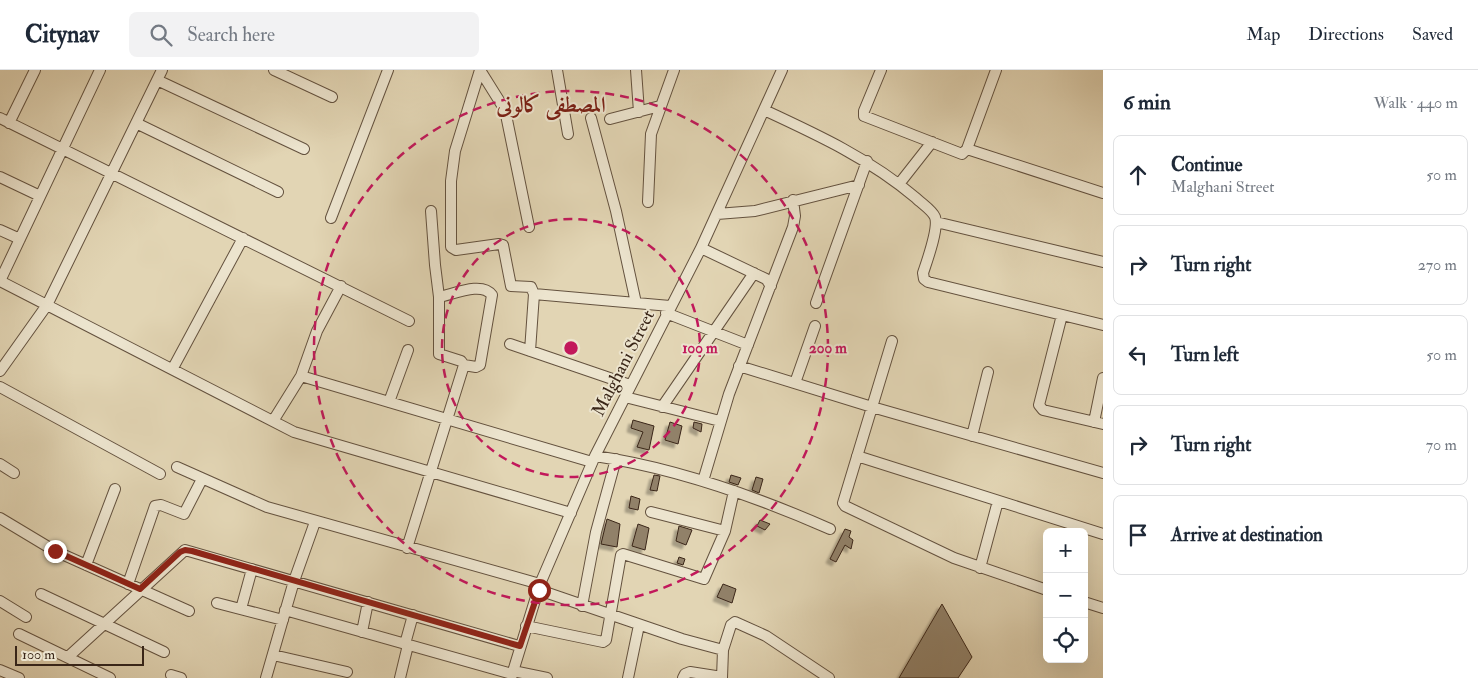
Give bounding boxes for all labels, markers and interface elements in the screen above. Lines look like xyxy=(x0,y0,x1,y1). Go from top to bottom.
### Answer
search box xyxy=(129,12,479,57)
text: Citynav xyxy=(25,19,99,50)
icon: search xyxy=(147,21,175,49)
text: Search here xyxy=(187,23,275,47)
text: Map xyxy=(1247,23,1280,46)
text: Directions xyxy=(1308,23,1384,46)
text: Saved xyxy=(1412,23,1453,46)
text: 6 min xyxy=(1123,89,1171,116)
district label: المصطفی کالونی xyxy=(495,91,606,121)
text: Walk · 440 m xyxy=(1374,93,1458,113)
text: Continue xyxy=(1171,153,1242,177)
icon: ahead xyxy=(1124,161,1152,189)
text: 50 m xyxy=(1426,165,1457,185)
text: Malghani Street xyxy=(1171,177,1274,197)
icon: right xyxy=(1124,251,1152,279)
text: Turn right xyxy=(1171,253,1251,277)
text: 270 m xyxy=(1418,255,1457,275)
street label: Malghani Street xyxy=(587,306,660,420)
centre of rings xyxy=(562,339,580,357)
text: 100 m xyxy=(682,339,718,358)
text: 200 m xyxy=(809,339,847,358)
icon: left xyxy=(1124,341,1152,369)
text: Turn left xyxy=(1171,343,1239,367)
text: 50 m xyxy=(1426,345,1457,365)
icon: right xyxy=(1124,431,1152,459)
text: Turn right xyxy=(1171,433,1251,457)
text: 70 m xyxy=(1426,435,1457,455)
icon: arrive xyxy=(1124,521,1152,549)
text: Arrive at destination xyxy=(1171,523,1323,547)
map controls xyxy=(1043,528,1088,663)
button: + xyxy=(1043,528,1088,573)
route end xyxy=(44,540,67,563)
button: − xyxy=(1043,573,1088,618)
route start xyxy=(528,579,551,602)
button: locate xyxy=(1043,618,1088,663)
scale bar xyxy=(15,643,144,666)
text: 100 m xyxy=(22,646,55,663)

